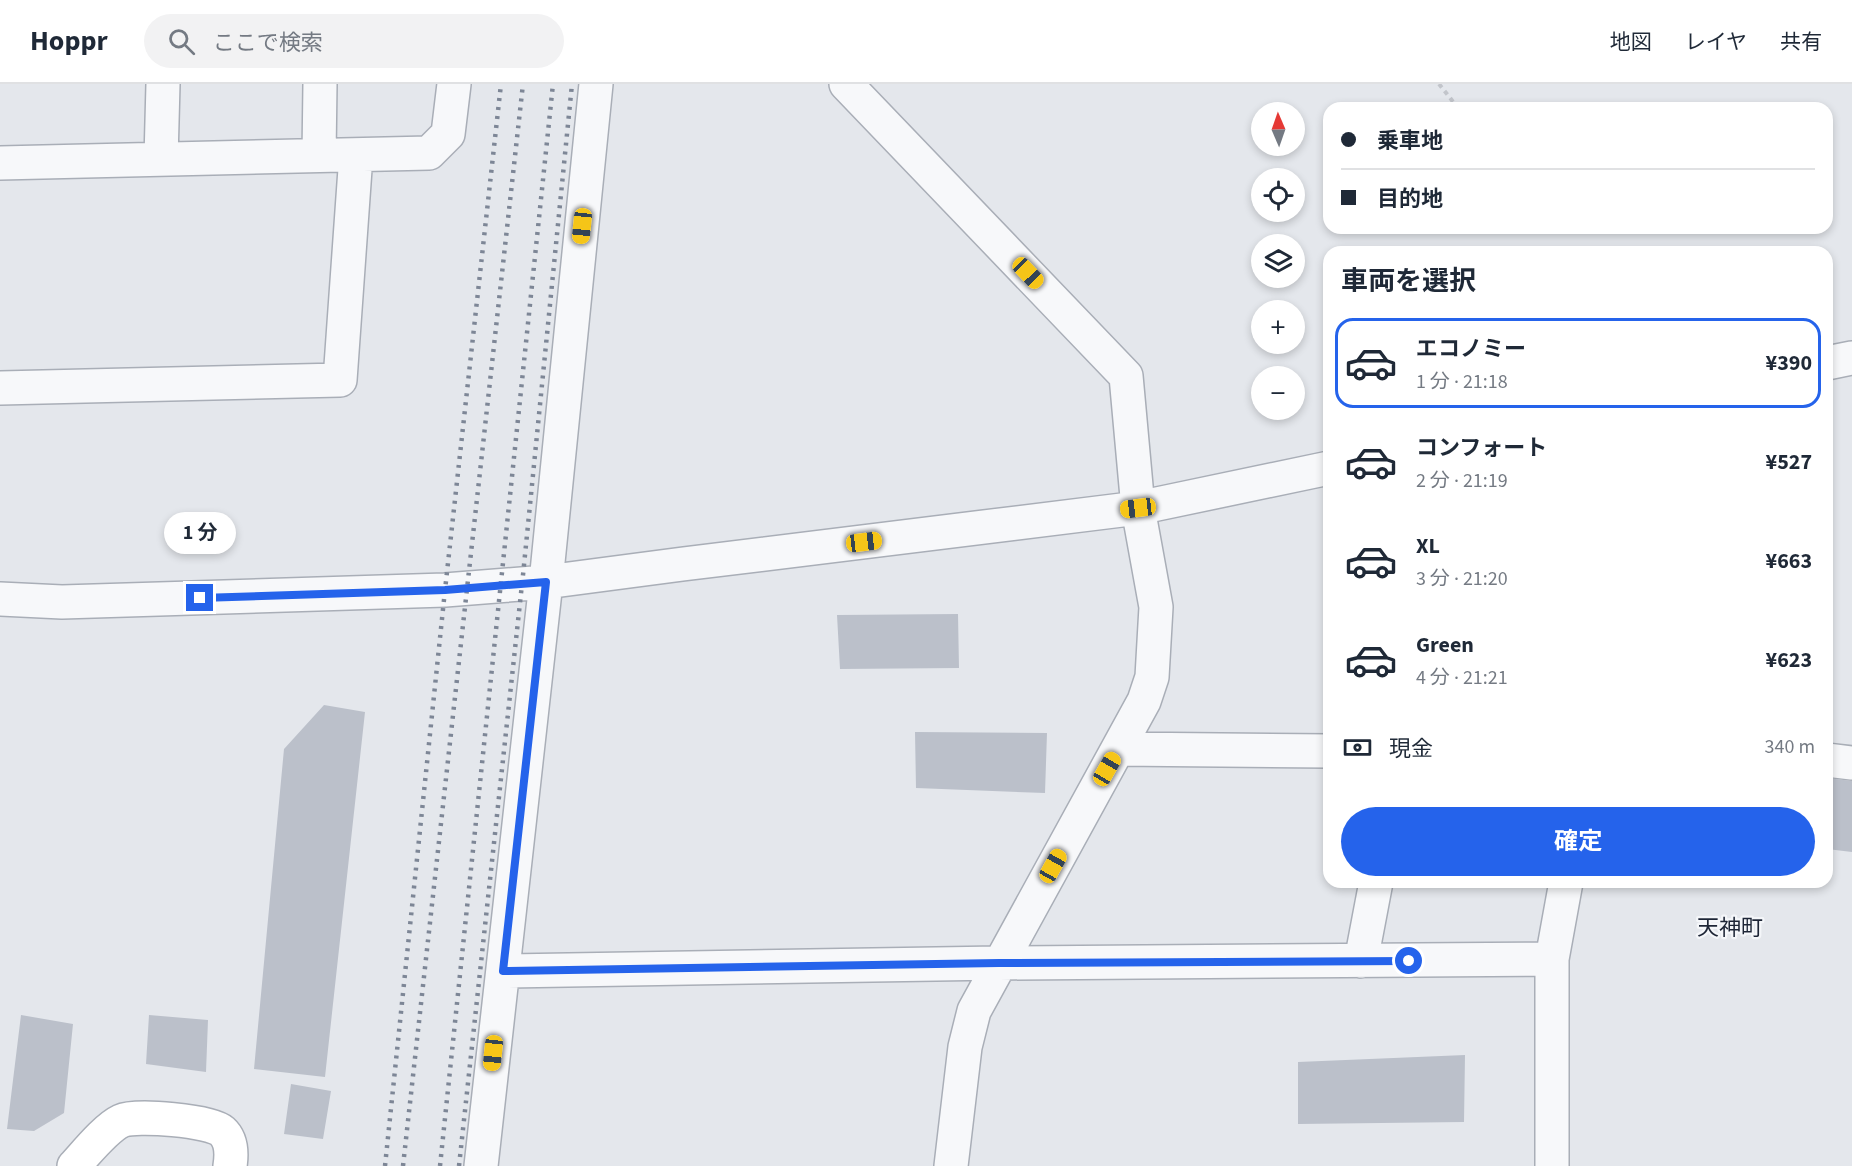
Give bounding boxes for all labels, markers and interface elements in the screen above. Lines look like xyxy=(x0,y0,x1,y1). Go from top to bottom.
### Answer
search box xyxy=(144,14,564,68)
text: Hoppr xyxy=(30,21,108,61)
icon: search xyxy=(165,25,198,58)
text: ここで検索 xyxy=(213,27,323,59)
text: 地図 xyxy=(1610,27,1652,57)
text: レイヤ xyxy=(1685,27,1747,57)
text: 共有 xyxy=(1780,27,1822,57)
north arrow xyxy=(1251,102,1305,156)
map controls xyxy=(1251,102,1305,420)
text: 乗車地 xyxy=(1377,125,1443,157)
button: locate xyxy=(1251,168,1305,222)
text: 目的地 xyxy=(1377,183,1443,215)
car xyxy=(571,207,593,245)
button: layers xyxy=(1251,234,1305,288)
car xyxy=(1009,254,1047,292)
text: 車両を選択 xyxy=(1341,262,1476,301)
button: + xyxy=(1251,300,1305,354)
text: エコノミー xyxy=(1416,333,1526,365)
icon: car xyxy=(1344,336,1398,390)
text: ¥390 xyxy=(1766,347,1812,379)
button: − xyxy=(1251,366,1305,420)
text: 1 分 · 21:18 xyxy=(1416,368,1508,396)
text: コンフォート xyxy=(1416,432,1547,464)
icon: car xyxy=(1344,435,1398,489)
text: ¥527 xyxy=(1766,446,1812,478)
text: 2 分 · 21:19 xyxy=(1416,467,1508,495)
car xyxy=(1119,497,1157,519)
callout: 1 分 xyxy=(164,511,236,553)
text: 1 分 xyxy=(183,519,217,547)
text: XL xyxy=(1416,530,1440,562)
car xyxy=(845,531,883,553)
icon: car xyxy=(1344,534,1398,588)
text: ¥663 xyxy=(1766,545,1812,577)
text: 3 分 · 21:20 xyxy=(1416,565,1508,593)
route end xyxy=(186,584,213,611)
text: Green xyxy=(1416,629,1474,661)
icon: car xyxy=(1344,633,1398,687)
text: ¥623 xyxy=(1766,644,1812,676)
text: 4 分 · 21:21 xyxy=(1416,664,1508,692)
icon: cash xyxy=(1341,731,1374,764)
text: 現金 xyxy=(1389,733,1433,765)
text: 340 m xyxy=(1765,733,1815,761)
car xyxy=(1090,749,1124,789)
button: 確定 xyxy=(1341,807,1815,876)
car xyxy=(1036,846,1070,886)
district label: 天神町 xyxy=(1697,912,1763,944)
route start xyxy=(1395,947,1422,974)
car xyxy=(482,1034,504,1072)

